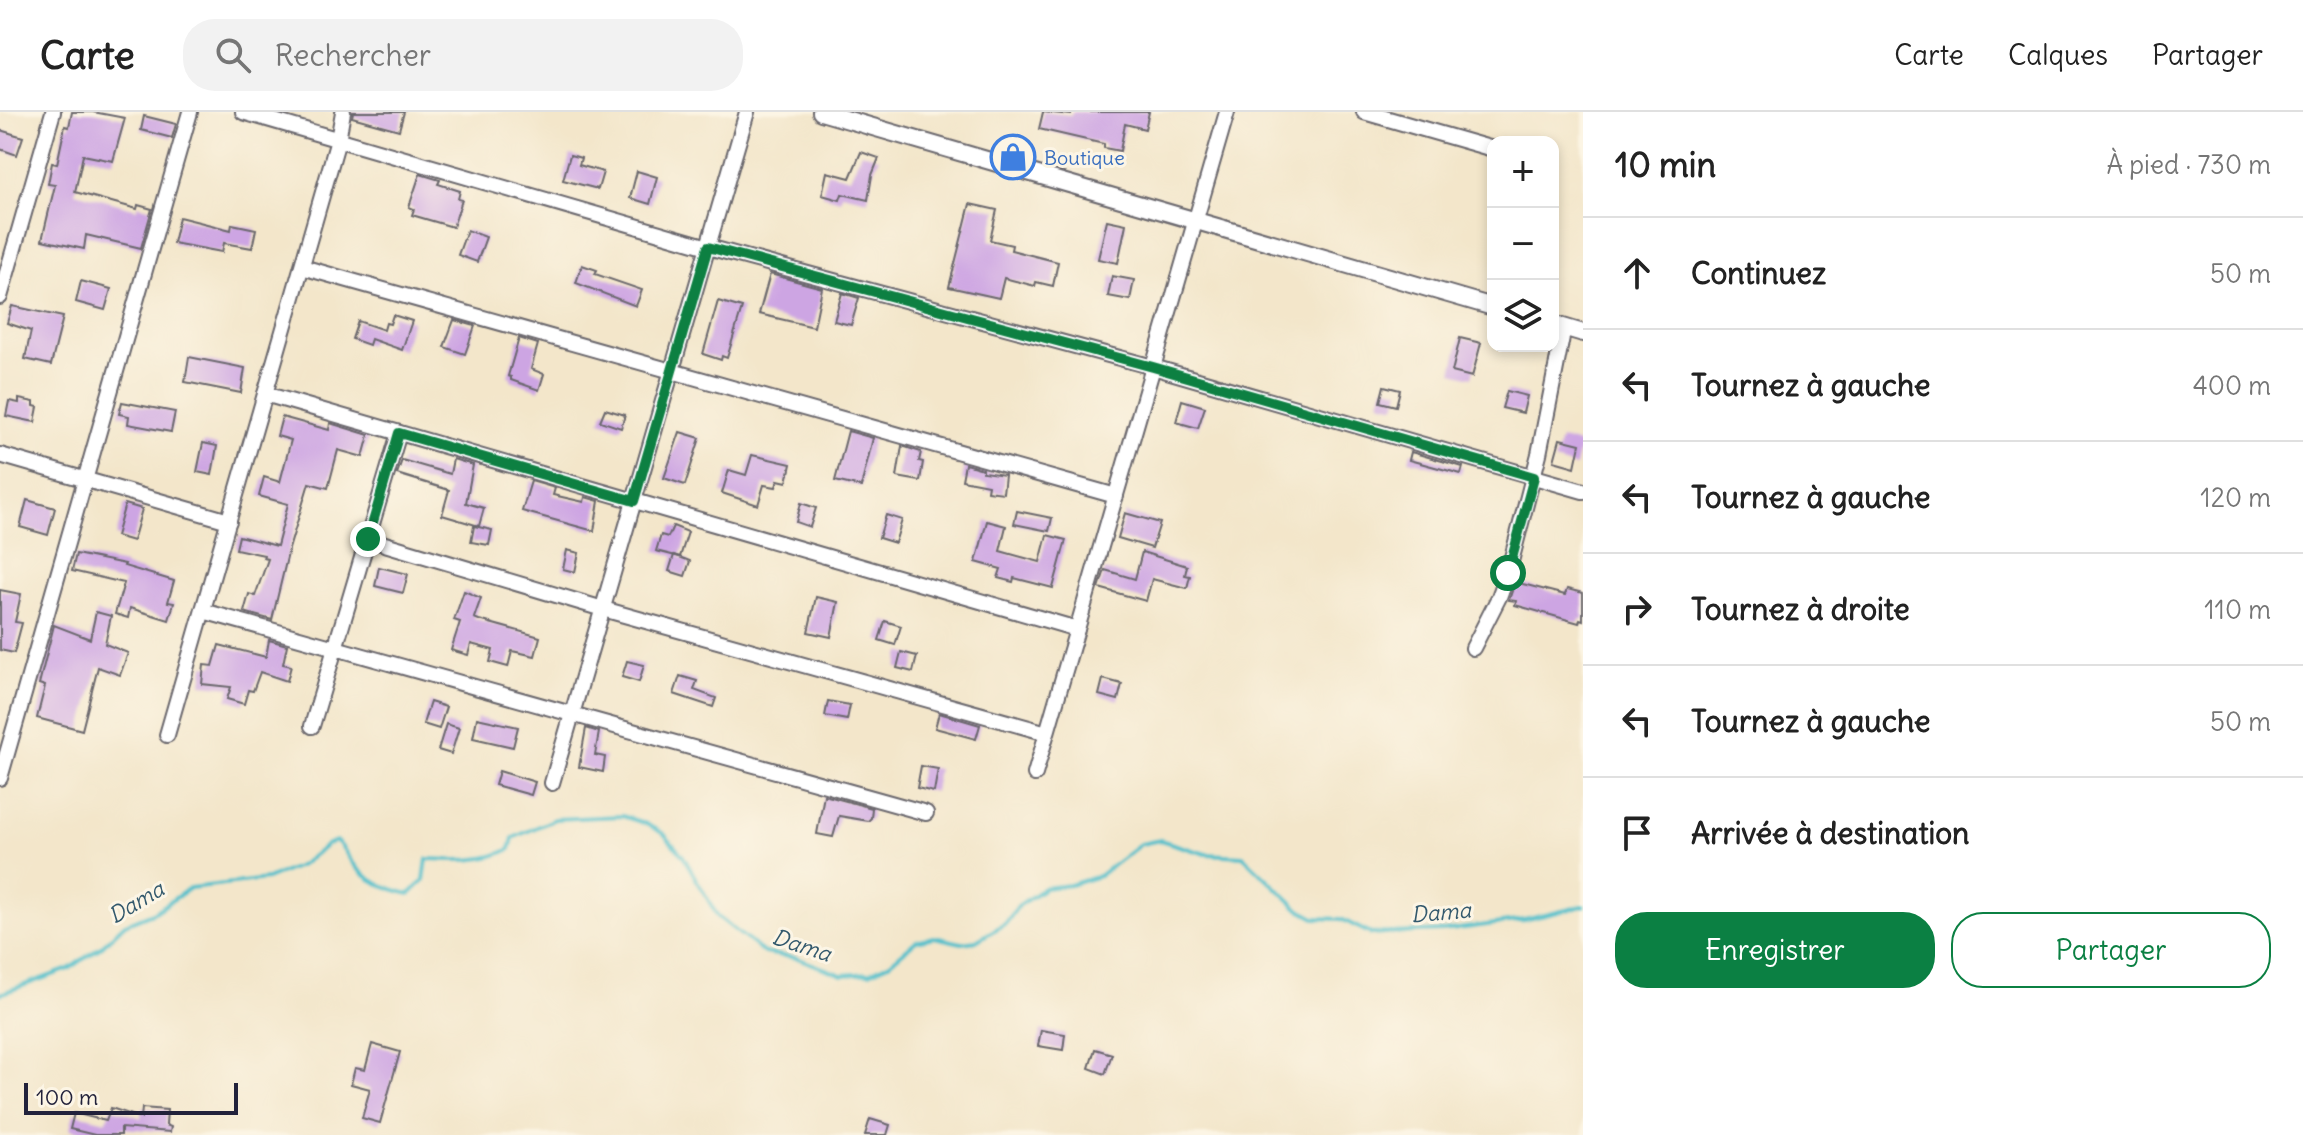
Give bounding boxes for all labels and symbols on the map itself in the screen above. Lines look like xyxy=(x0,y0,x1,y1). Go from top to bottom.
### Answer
shop icon: Boutique xyxy=(989,133,1037,181)
place label: Boutique xyxy=(1044,145,1125,170)
route end xyxy=(350,521,386,557)
route start xyxy=(1490,555,1526,591)
water label: Dama xyxy=(103,874,170,929)
water label: Dama xyxy=(1410,895,1474,929)
water label: Dama xyxy=(769,922,836,968)
scale bar xyxy=(24,1079,238,1115)

